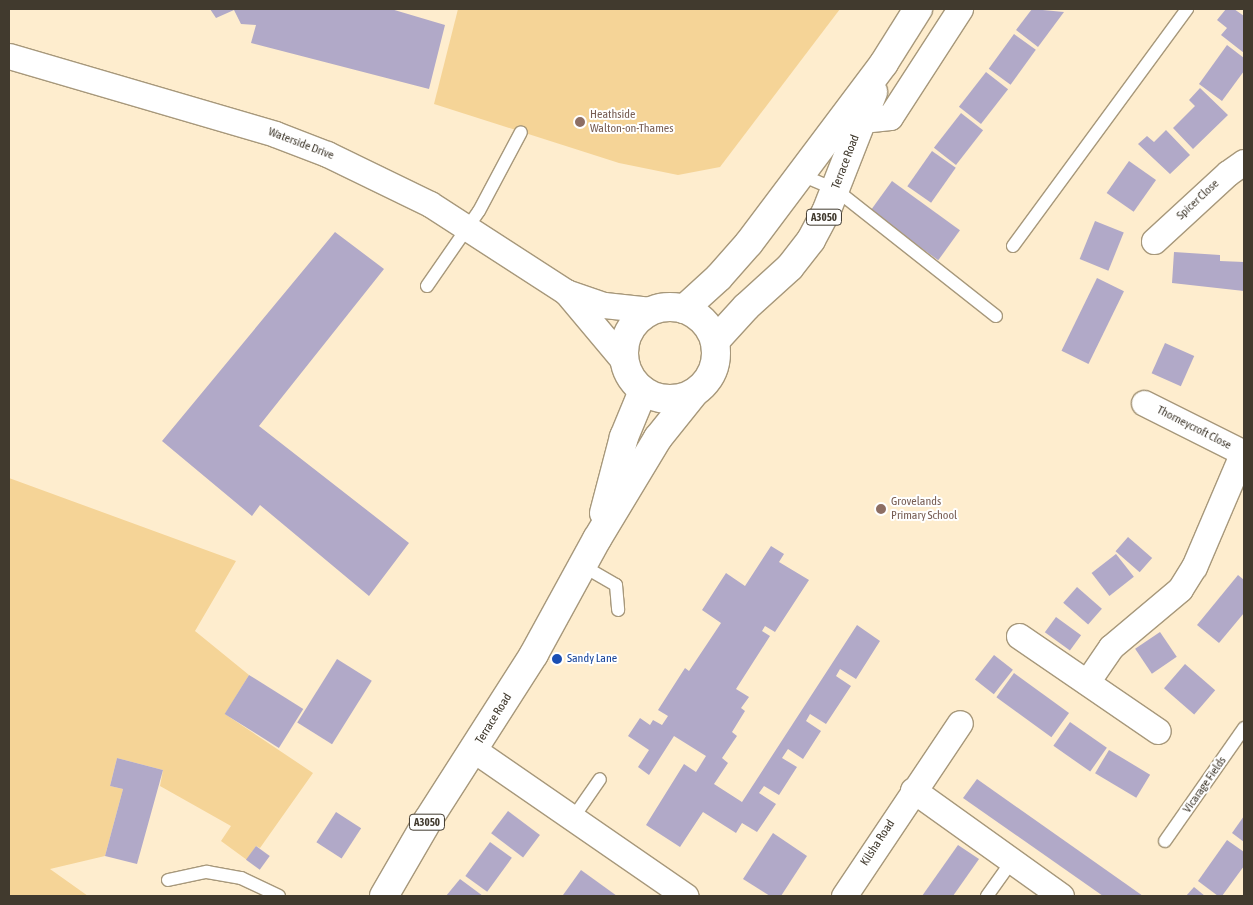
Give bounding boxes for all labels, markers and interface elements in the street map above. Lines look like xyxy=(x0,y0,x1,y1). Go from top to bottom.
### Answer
place label: Heathside Walton-on-Thames xyxy=(590,108,674,136)
marker: Heathside Walton-on-Thames xyxy=(574,116,586,128)
street label: Waterside Drive xyxy=(266,125,336,163)
street label: Terrace Road xyxy=(829,133,863,191)
street label: Spicer Close xyxy=(1174,177,1222,223)
road number: A3050 xyxy=(805,208,843,226)
street label: Thorneycroft Close xyxy=(1154,403,1234,453)
place label: Grovelands Primary School xyxy=(891,495,957,523)
marker: Grovelands Primary School xyxy=(875,503,887,515)
place label: Sandy Lane xyxy=(567,652,617,666)
marker: Sandy Lane xyxy=(551,653,563,665)
street label: Terrace Road xyxy=(473,691,515,747)
street label: Vicarage Fields xyxy=(1180,754,1230,816)
road number: A3050 xyxy=(408,814,446,830)
street label: Kilsha Road xyxy=(858,817,898,869)

